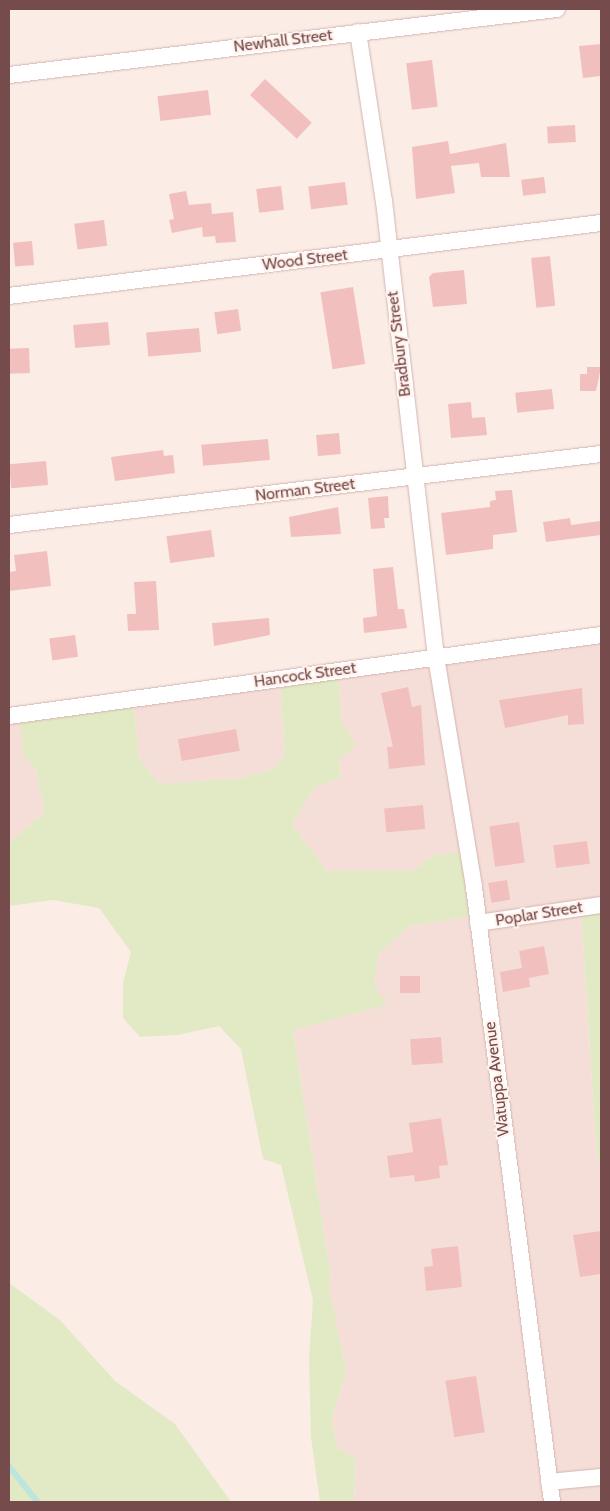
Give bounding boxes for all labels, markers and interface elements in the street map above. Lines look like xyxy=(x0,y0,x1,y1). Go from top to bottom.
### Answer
street label: Newhall Street xyxy=(232,25,334,57)
street label: Wood Street xyxy=(261,245,349,275)
street label: Bradbury Street xyxy=(383,290,415,398)
street label: Norman Street xyxy=(254,474,356,506)
street label: Hancock Street xyxy=(253,658,357,692)
street label: Poplar Street xyxy=(494,898,584,930)
street label: Watuppa Avenue xyxy=(480,1020,514,1138)

